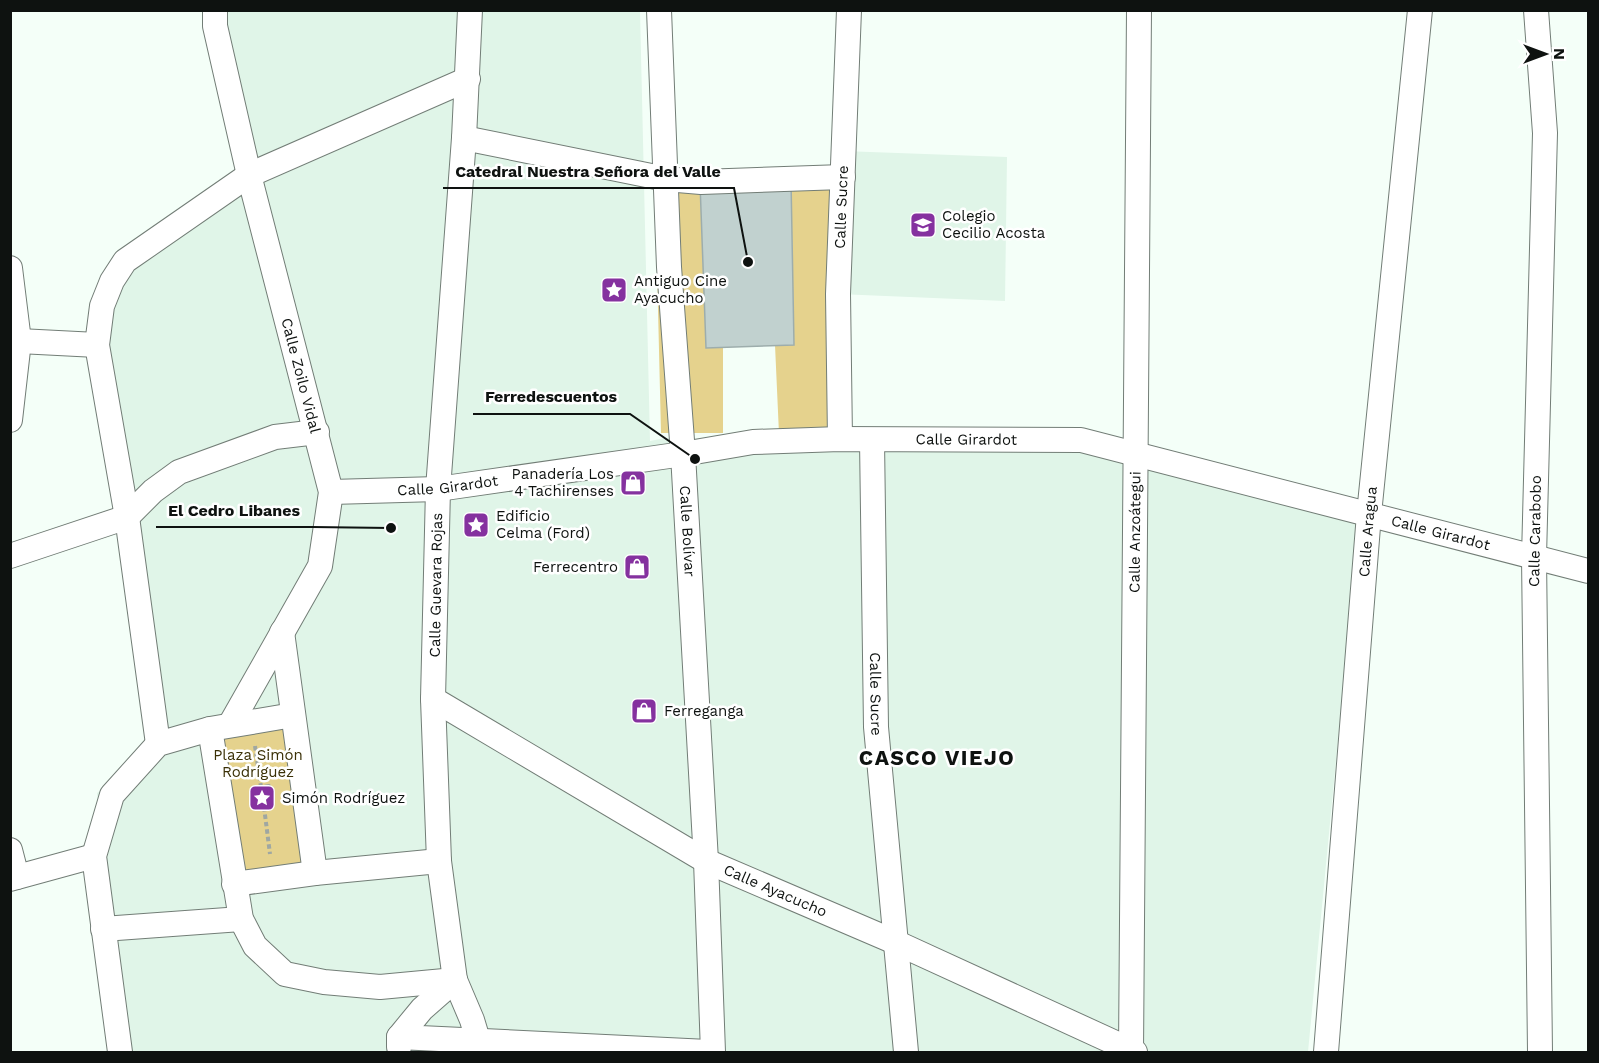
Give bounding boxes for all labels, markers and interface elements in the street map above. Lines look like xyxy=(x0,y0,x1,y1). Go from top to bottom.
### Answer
north arrow xyxy=(1515,24,1575,84)
text: N xyxy=(1550,48,1569,60)
callout: Catedral Nuestra Señora del Valle xyxy=(443,154,734,188)
text: Catedral Nuestra Señora del Valle xyxy=(455,162,721,181)
street label: Calle Sucre xyxy=(831,165,852,249)
place label: Colegio Cecilio Acosta xyxy=(942,207,1046,242)
school or university icon: Colegio Cecilio Acosta xyxy=(908,210,938,240)
place label: Antiguo Cine Ayacucho xyxy=(634,272,727,307)
place icon: Antiguo Cine Ayacucho xyxy=(599,275,629,305)
street label: Calle Zoilo Vidal xyxy=(277,316,325,435)
callout: Ferredescuentos xyxy=(473,380,630,414)
text: Ferredescuentos xyxy=(485,387,618,406)
street label: Calle Girardot xyxy=(916,430,1018,449)
place label: Panadería Los 4 Tachirenses xyxy=(512,465,614,500)
shop icon: Panadería Los 4 Tachirenses xyxy=(618,468,648,498)
street label: Calle Girardot xyxy=(397,471,500,499)
street label: Calle Anzoátegui xyxy=(1126,471,1144,593)
street label: Calle Carabobo xyxy=(1525,475,1545,587)
street label: Calle Bolívar xyxy=(676,485,699,577)
street label: Calle Aragua xyxy=(1355,485,1381,578)
callout: El Cedro Libanes xyxy=(156,493,312,527)
text: El Cedro Libanes xyxy=(168,501,300,520)
place label: Edificio Celma (Ford) xyxy=(496,507,590,542)
place icon: Edificio Celma (Ford) xyxy=(461,510,491,540)
street label: Calle Girardot xyxy=(1389,511,1493,555)
street label: Calle Guevara Rojas xyxy=(426,512,446,657)
shop icon: Ferrecentro xyxy=(622,552,652,582)
place label: Ferrecentro xyxy=(533,558,618,576)
street label: Calle Sucre xyxy=(866,652,886,737)
shop icon: Ferreganga xyxy=(629,696,659,726)
place label: Ferreganga xyxy=(664,702,744,720)
district label: CASCO VIEJO xyxy=(859,745,1015,770)
park label: Plaza Simón Rodríguez xyxy=(213,746,303,781)
place icon: Simón Rodríguez xyxy=(247,783,277,813)
place label: Simón Rodríguez xyxy=(282,789,405,807)
street label: Calle Ayacucho xyxy=(721,861,830,921)

